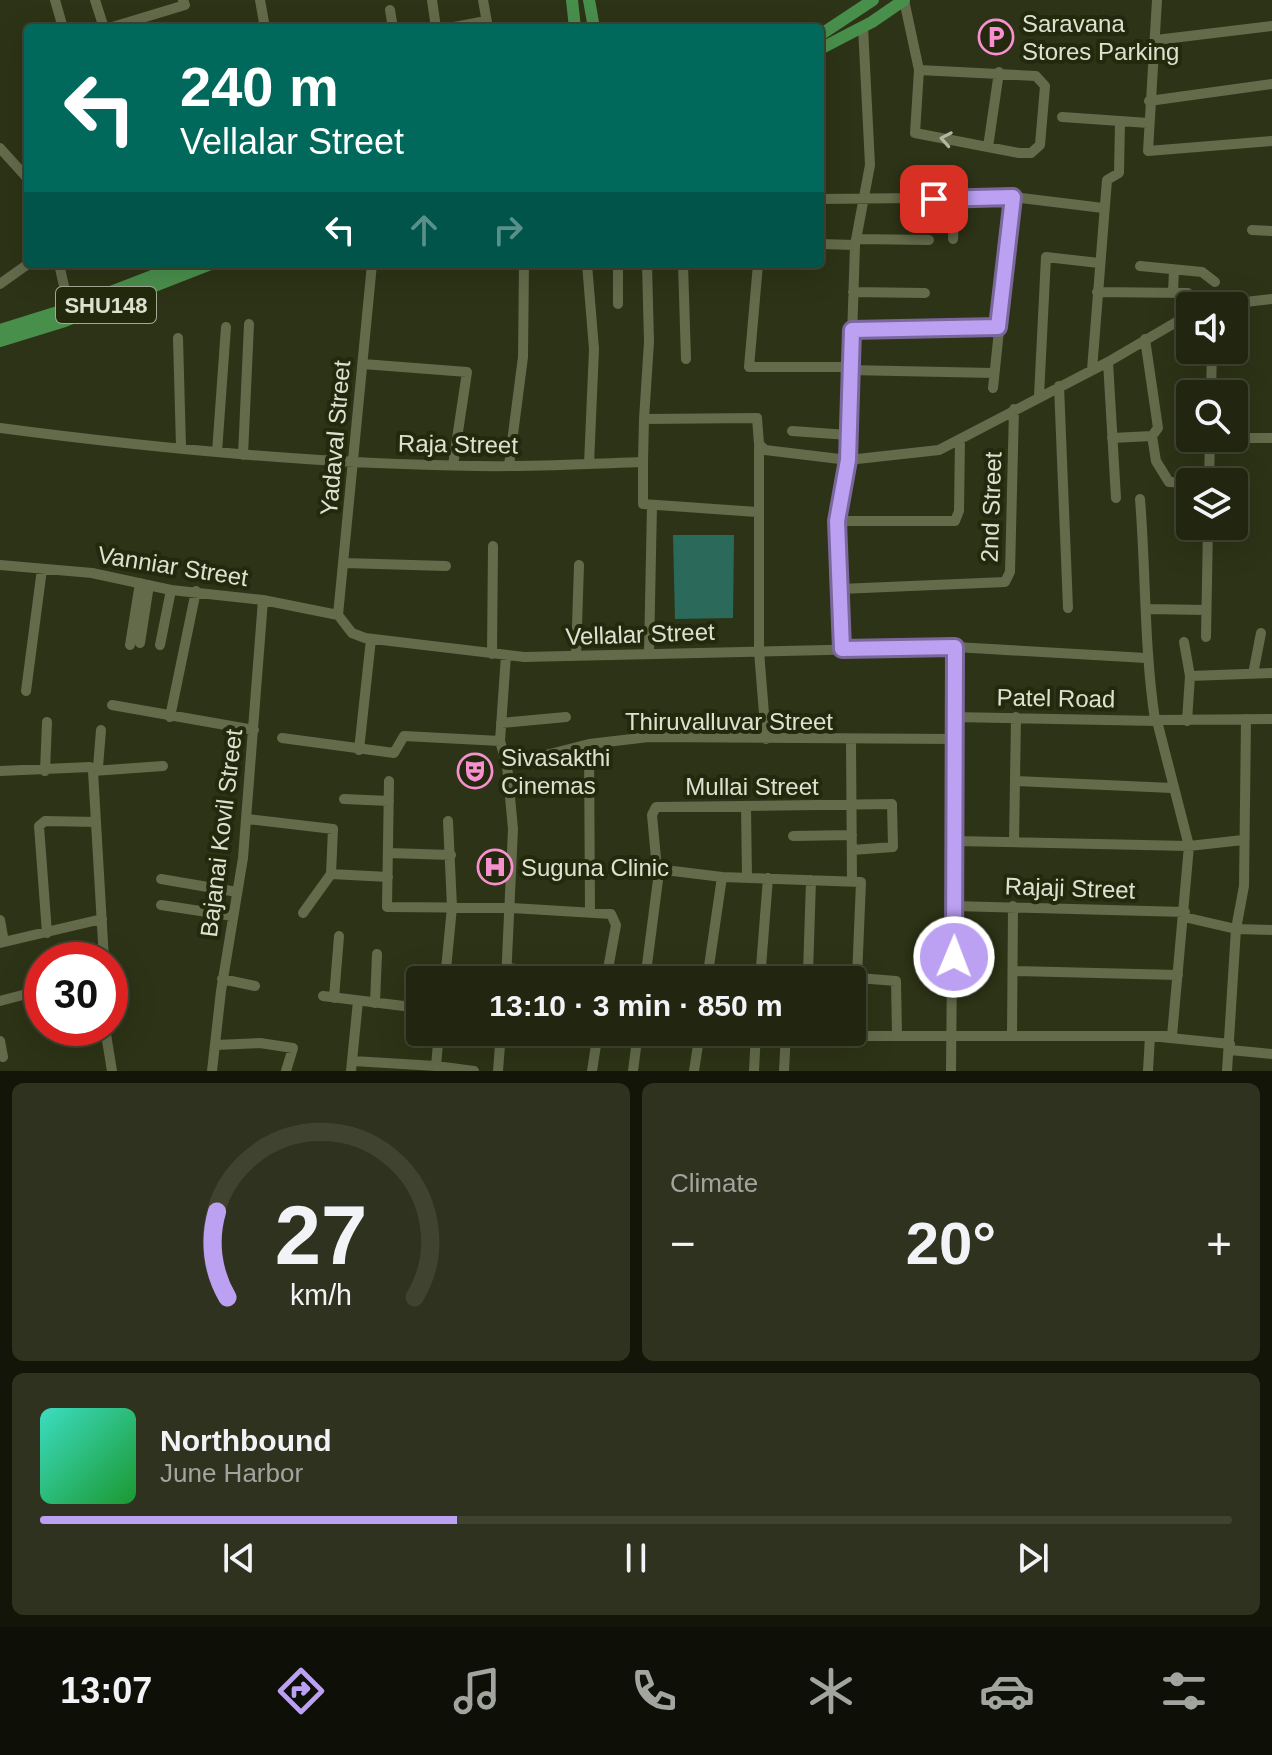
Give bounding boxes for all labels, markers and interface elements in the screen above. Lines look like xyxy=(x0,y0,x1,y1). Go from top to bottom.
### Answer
place label: Saravana Stores Parking xyxy=(1022,10,1179,65)
parking icon: Saravana Stores Parking xyxy=(977,18,1015,56)
text: 240 m xyxy=(180,55,339,118)
icon: left xyxy=(48,56,152,160)
text: Vellalar Street xyxy=(180,121,404,162)
one-way arrow xyxy=(940,132,953,149)
pin xyxy=(900,165,968,233)
icon: arrive xyxy=(912,177,956,221)
icon: left xyxy=(318,208,362,252)
icon: ahead xyxy=(402,208,446,252)
icon: right xyxy=(486,208,530,252)
road number: SHU148 xyxy=(56,287,156,323)
map controls xyxy=(1176,292,1248,540)
button: sound xyxy=(1176,292,1248,364)
street label: Yadaval Street xyxy=(315,359,355,517)
button: search xyxy=(1176,380,1248,452)
street label: Raja Street xyxy=(398,429,519,459)
street label: 2nd Street xyxy=(976,451,1006,563)
button: layers xyxy=(1176,468,1248,540)
street label: Vanniar Street xyxy=(96,541,250,591)
street label: Vellalar Street xyxy=(565,618,715,650)
street label: Patel Road xyxy=(996,683,1116,713)
street label: Thiruvalluvar Street xyxy=(625,708,833,735)
street label: Bajanai Kovil Street xyxy=(195,727,247,939)
place label: Sivasakthi Cinemas xyxy=(501,744,610,799)
theatre icon: Sivasakthi Cinemas xyxy=(456,752,494,790)
street label: Mullai Street xyxy=(685,773,819,800)
hospital icon: Suguna Clinic xyxy=(476,848,514,886)
place label: Suguna Clinic xyxy=(521,854,669,881)
street label: Rajaji Street xyxy=(1004,872,1136,904)
position arrow xyxy=(912,915,996,999)
speed limit sign: 30 xyxy=(24,942,128,1046)
text: 13:10 · 3 min · 850 m xyxy=(489,989,783,1022)
text: Climate xyxy=(670,1168,758,1198)
text: 27 xyxy=(275,1189,367,1282)
text: 20° xyxy=(906,1210,996,1277)
text: − xyxy=(670,1219,696,1268)
text: + xyxy=(1206,1219,1232,1268)
text: km/h xyxy=(290,1279,352,1311)
text: Northbound xyxy=(160,1424,332,1457)
text: June Harbor xyxy=(160,1458,303,1488)
icon: previous xyxy=(217,1536,261,1580)
icon: pause xyxy=(614,1536,658,1580)
icon: next xyxy=(1011,1536,1055,1580)
icon: directions xyxy=(273,1663,329,1719)
icon: music xyxy=(449,1663,505,1719)
icon: phone xyxy=(626,1663,682,1719)
icon: climate xyxy=(803,1663,859,1719)
icon: car xyxy=(979,1663,1035,1719)
icon: filters xyxy=(1156,1663,1212,1719)
text: 13:07 xyxy=(60,1670,152,1711)

